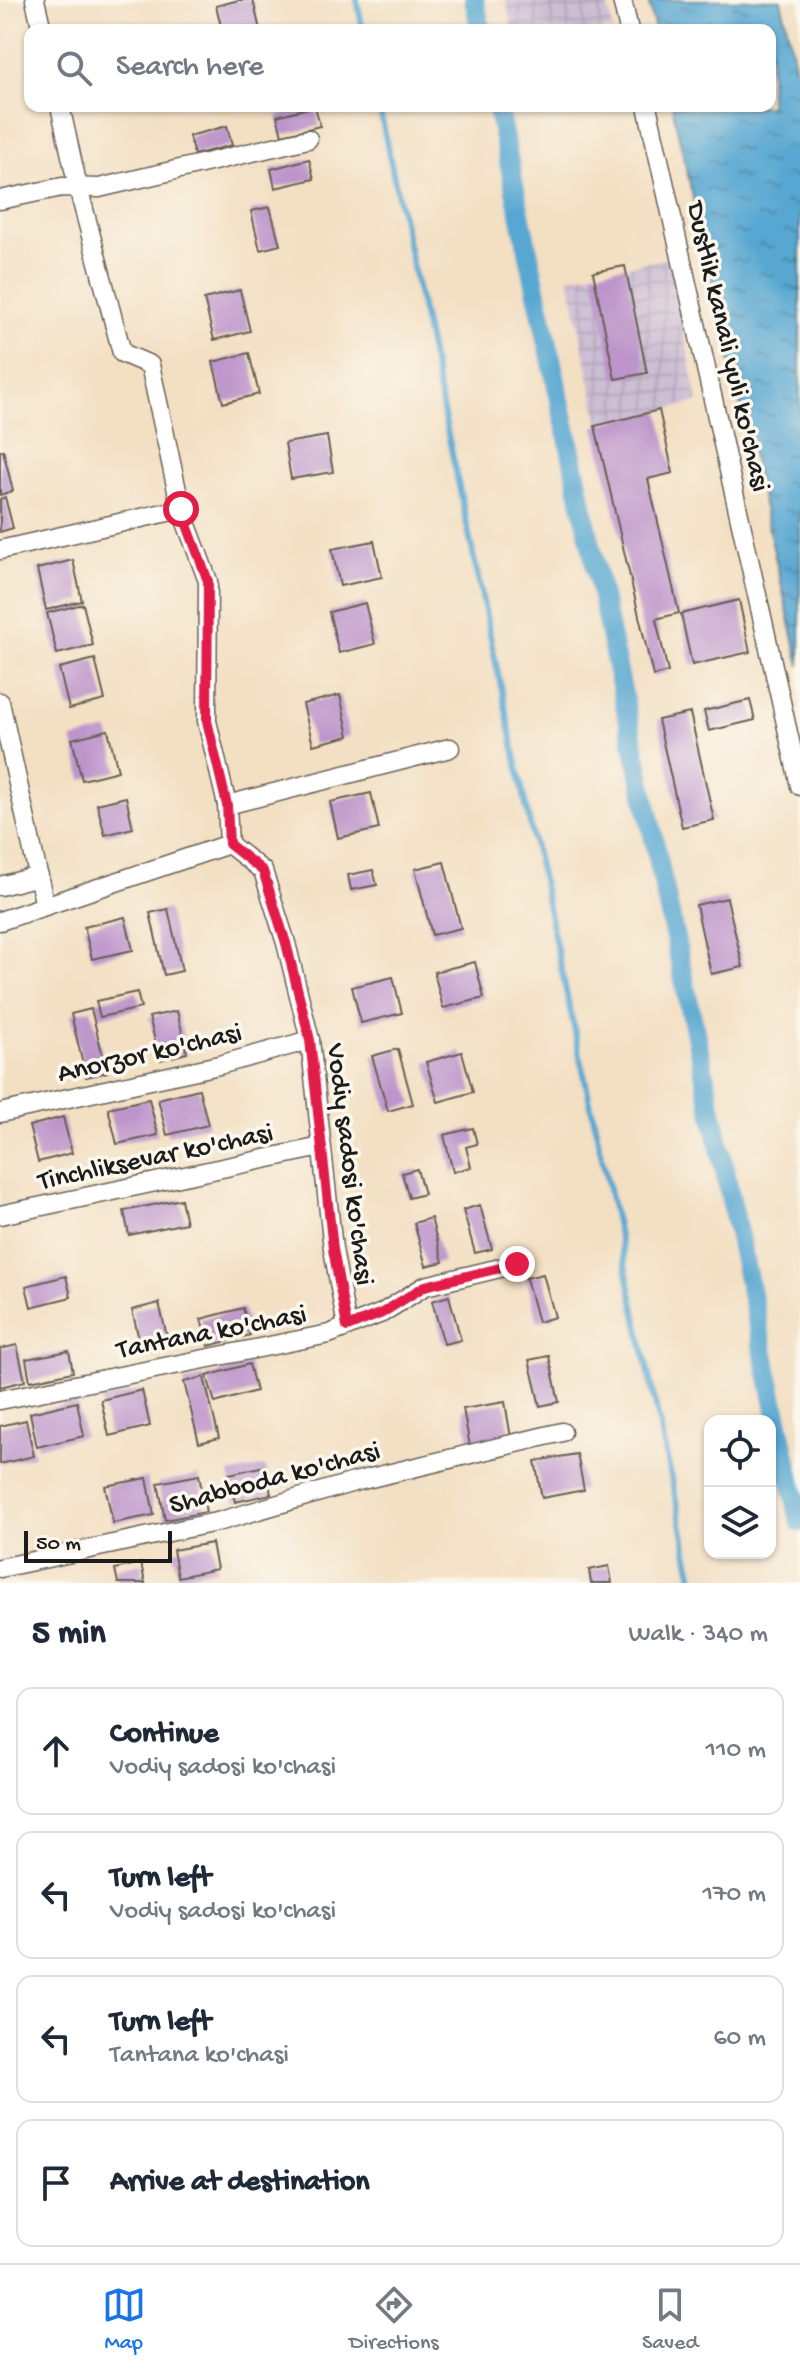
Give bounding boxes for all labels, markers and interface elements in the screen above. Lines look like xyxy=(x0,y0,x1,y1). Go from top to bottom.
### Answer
search box xyxy=(24,24,776,112)
icon: search xyxy=(52,46,96,90)
text: Search here xyxy=(116,51,264,86)
street label: Dustlik kanali yuli ko'chasi xyxy=(677,197,776,495)
route start xyxy=(163,491,199,527)
street label: Anorzor ko'chasi xyxy=(55,1017,245,1092)
street label: Vodiy sadosi ko'chasi xyxy=(317,1041,380,1287)
street label: Tinchliksevar ko'chasi xyxy=(34,1117,276,1200)
route end xyxy=(499,1246,535,1282)
street label: Tantana ko'chasi xyxy=(112,1299,310,1368)
map controls xyxy=(704,1415,776,1559)
button: locate xyxy=(704,1415,776,1487)
street label: Shabboda ko'chasi xyxy=(166,1435,384,1523)
button: layers xyxy=(704,1487,776,1559)
scale bar xyxy=(24,1527,172,1563)
text: 50 m xyxy=(36,1532,81,1558)
text: 5 min xyxy=(32,1615,106,1655)
text: Walk · 340 m xyxy=(628,1620,768,1651)
text: Continue xyxy=(110,1718,219,1753)
icon: ahead xyxy=(34,1729,78,1773)
text: 110 m xyxy=(706,1736,766,1767)
text: Vodiy sadosi ko'chasi xyxy=(110,1753,336,1784)
text: Turn left xyxy=(110,1862,211,1897)
icon: left xyxy=(34,1873,78,1917)
text: 170 m xyxy=(703,1880,766,1911)
text: Vodiy sadosi ko'chasi xyxy=(110,1897,336,1928)
text: Turn left xyxy=(110,2006,211,2041)
icon: left xyxy=(34,2017,78,2061)
text: 60 m xyxy=(713,2024,766,2055)
text: Tantana ko'chasi xyxy=(110,2041,289,2072)
icon: arrive xyxy=(34,2161,78,2205)
text: Arrive at destination xyxy=(110,2166,370,2201)
tab: Map xyxy=(102,2283,146,2357)
tab: Directions xyxy=(349,2283,439,2357)
tab: Saved xyxy=(642,2283,698,2357)

